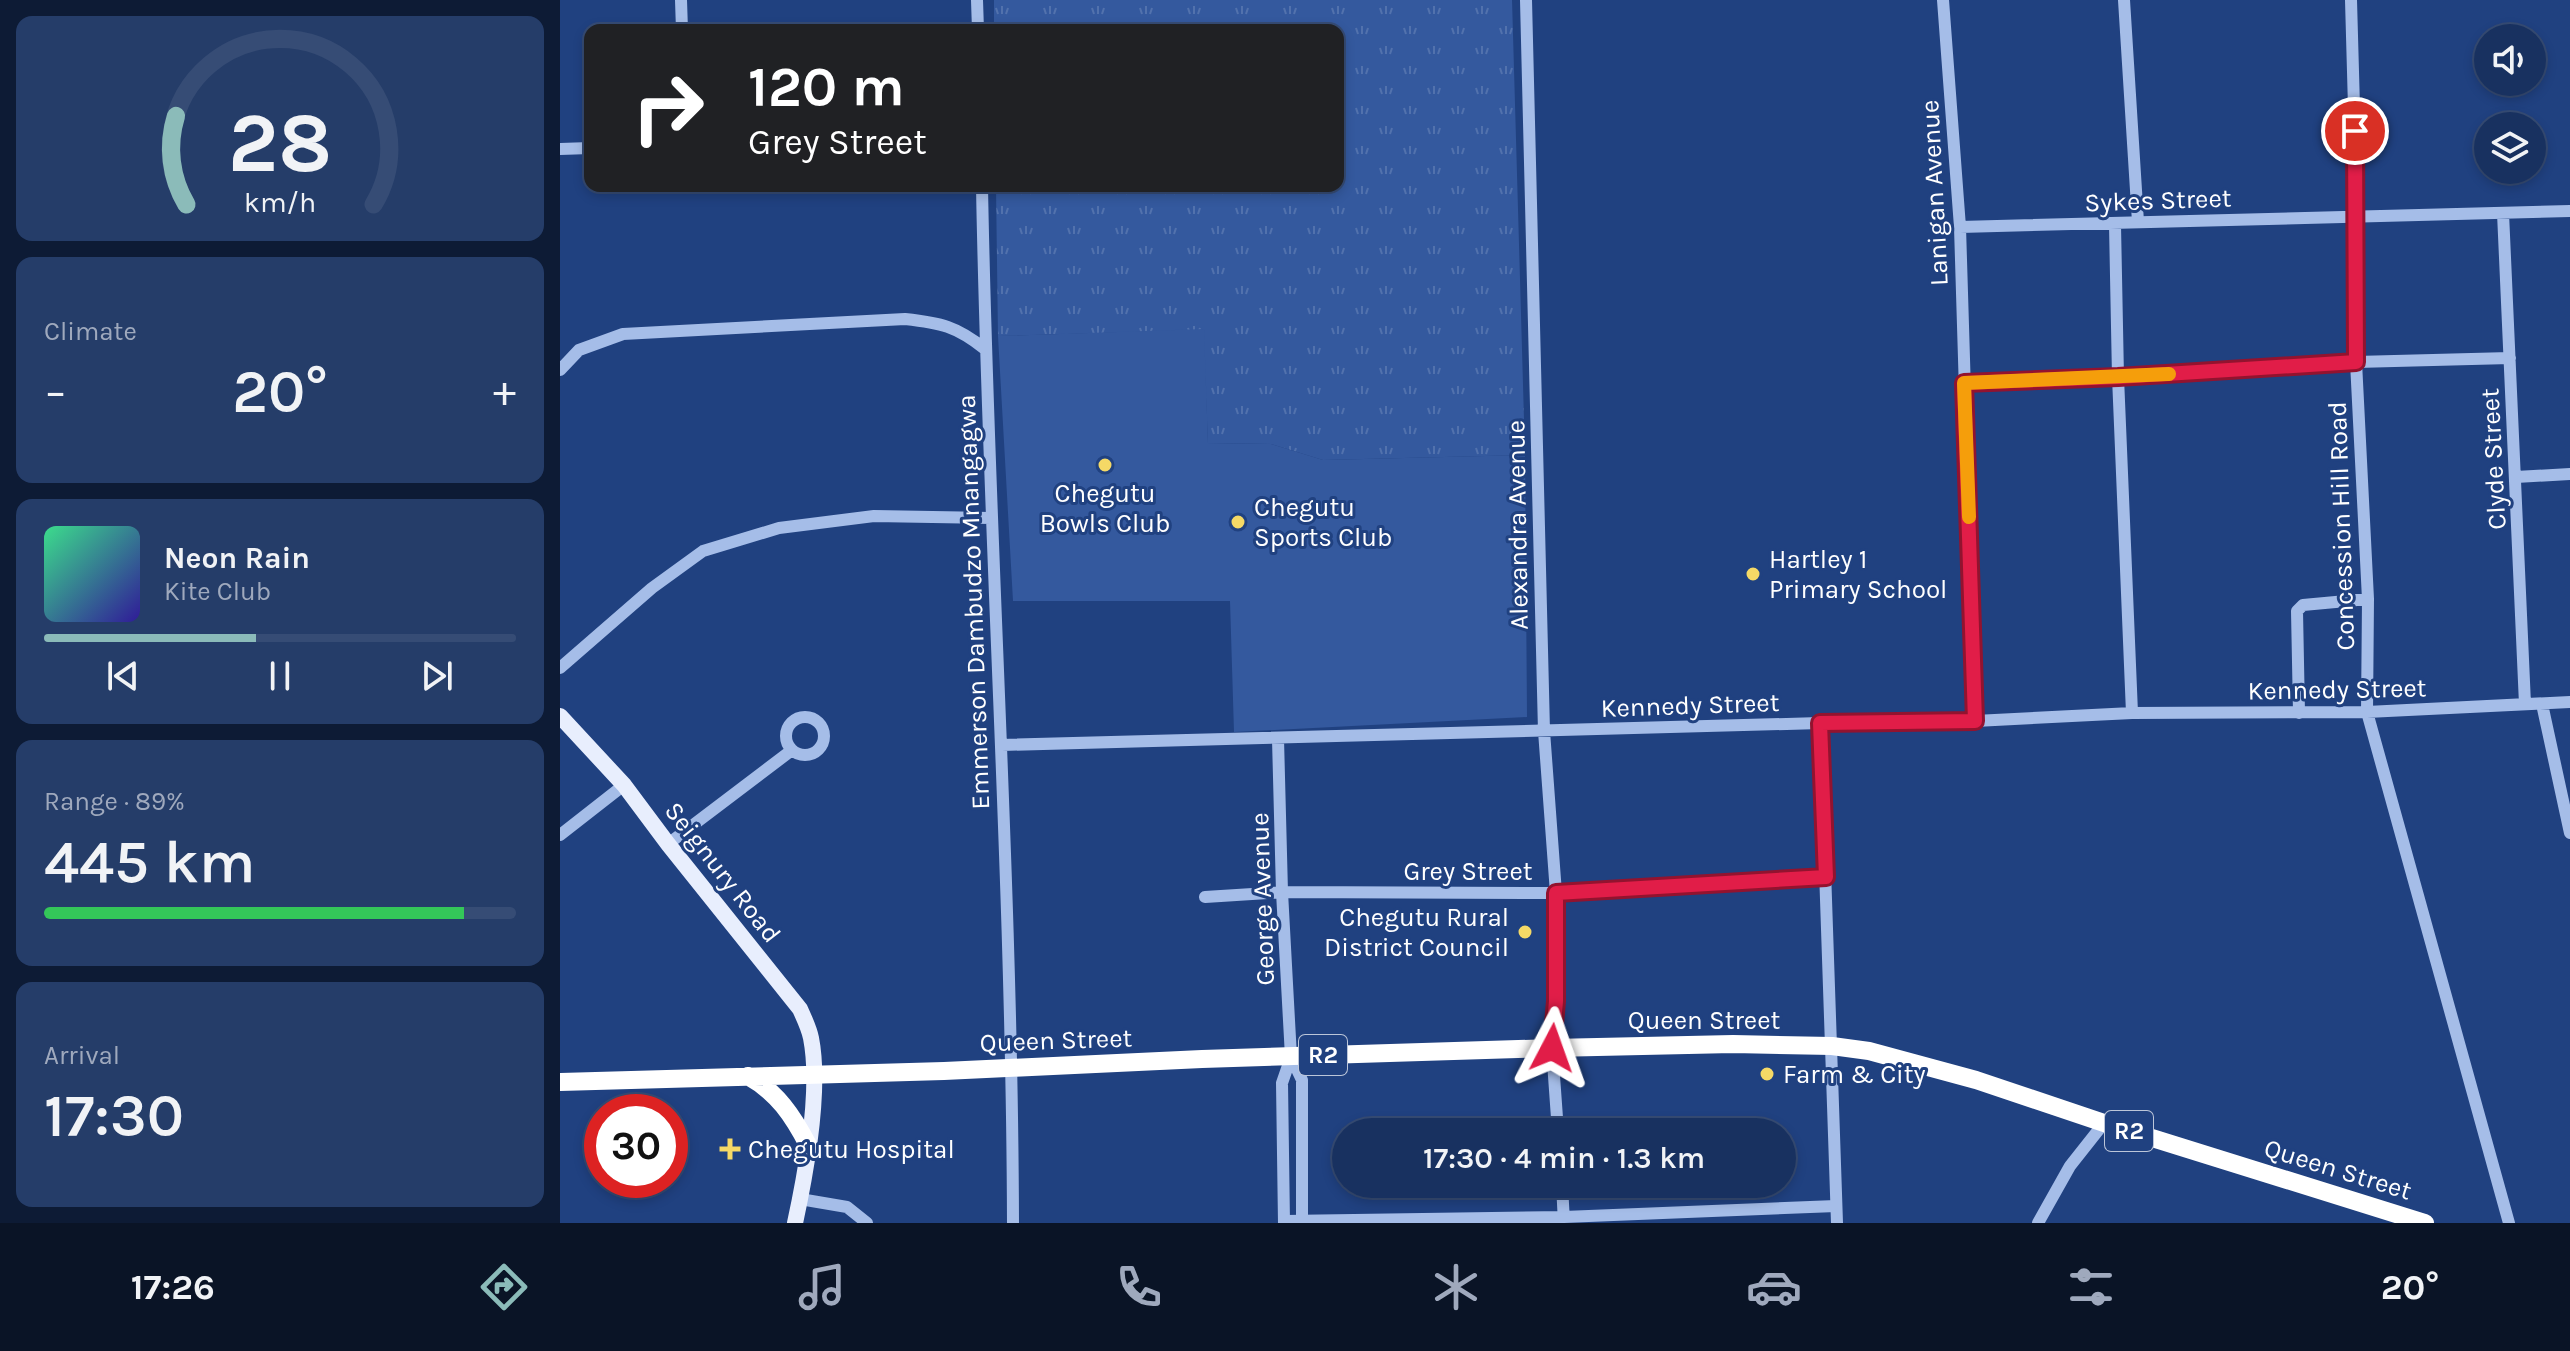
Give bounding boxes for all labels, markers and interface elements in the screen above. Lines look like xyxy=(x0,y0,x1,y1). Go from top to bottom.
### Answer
map controls xyxy=(2474,24,2546,184)
button: sound xyxy=(2474,24,2546,96)
text: 120 m xyxy=(748,54,905,119)
icon: right xyxy=(616,56,720,160)
text: 28 xyxy=(228,94,332,191)
pin xyxy=(2321,97,2389,165)
street label: Lanigan Avenue xyxy=(1914,99,1955,287)
icon: arrive xyxy=(2333,109,2377,153)
button: layers xyxy=(2474,112,2546,184)
text: Grey Street xyxy=(748,121,927,163)
street label: Sykes Street xyxy=(2084,182,2232,219)
text: km/h xyxy=(244,186,316,219)
text: Climate xyxy=(44,316,137,347)
text: 20° xyxy=(232,357,328,427)
text: − xyxy=(44,366,67,417)
text: + xyxy=(493,366,516,417)
street label: Clyde Street xyxy=(2474,387,2513,531)
street label: Emmerson Dambudzo Mnangagwa xyxy=(951,394,996,810)
street label: Concession Hill Road xyxy=(2322,401,2361,651)
street label: Alexandra Avenue xyxy=(1500,420,1535,630)
marker: Chegutu Bowls Club xyxy=(1096,456,1114,474)
place label: Chegutu Bowls Club xyxy=(1040,478,1170,539)
place label: Chegutu Sports Club xyxy=(1254,492,1393,553)
marker: Chegutu Sports Club xyxy=(1229,513,1247,531)
text: Neon Rain xyxy=(164,540,310,576)
place label: Hartley 1 Primary School xyxy=(1769,544,1947,605)
marker: Hartley 1 Primary School xyxy=(1744,565,1762,583)
text: Kite Club xyxy=(164,576,271,607)
icon: previous xyxy=(101,654,145,698)
icon: pause xyxy=(258,654,302,698)
icon: next xyxy=(415,654,459,698)
street label: Kennedy Street xyxy=(2247,672,2427,707)
street label: Kennedy Street xyxy=(1600,687,1780,724)
text: Range · 89% xyxy=(44,786,185,817)
street label: Seignury Road xyxy=(658,796,787,949)
street label: George Avenue xyxy=(1244,812,1281,986)
text: 445 km xyxy=(44,827,256,897)
street label: Grey Street xyxy=(1403,856,1533,887)
place label: Chegutu Rural District Council xyxy=(1324,902,1509,963)
marker: Chegutu Rural District Council xyxy=(1516,923,1534,941)
street label: Queen Street xyxy=(1628,1005,1781,1036)
position arrow xyxy=(1510,1006,1594,1090)
street label: Queen Street xyxy=(979,1022,1133,1059)
road number: R2 xyxy=(1299,1035,1347,1075)
text: Arrival xyxy=(44,1040,120,1071)
place label: Farm & City xyxy=(1783,1059,1926,1090)
marker: Farm & City xyxy=(1758,1065,1776,1083)
text: 17:30 xyxy=(44,1081,184,1151)
speed limit sign: 30 xyxy=(584,1094,688,1198)
road number: R2 xyxy=(2105,1111,2153,1151)
street label: Queen Street xyxy=(2260,1132,2416,1207)
place label: Chegutu Hospital xyxy=(748,1134,955,1165)
marker: Chegutu Hospital xyxy=(719,1138,741,1160)
text: 17:30 · 4 min · 1.3 km xyxy=(1423,1140,1705,1176)
icon: directions xyxy=(476,1259,532,1315)
icon: music xyxy=(794,1259,850,1315)
icon: phone xyxy=(1111,1259,1167,1315)
icon: climate xyxy=(1428,1259,1484,1315)
icon: car xyxy=(1746,1259,1802,1315)
icon: filters xyxy=(2063,1259,2119,1315)
text: 17:26 xyxy=(131,1266,215,1308)
text: 20° xyxy=(2381,1266,2439,1308)

